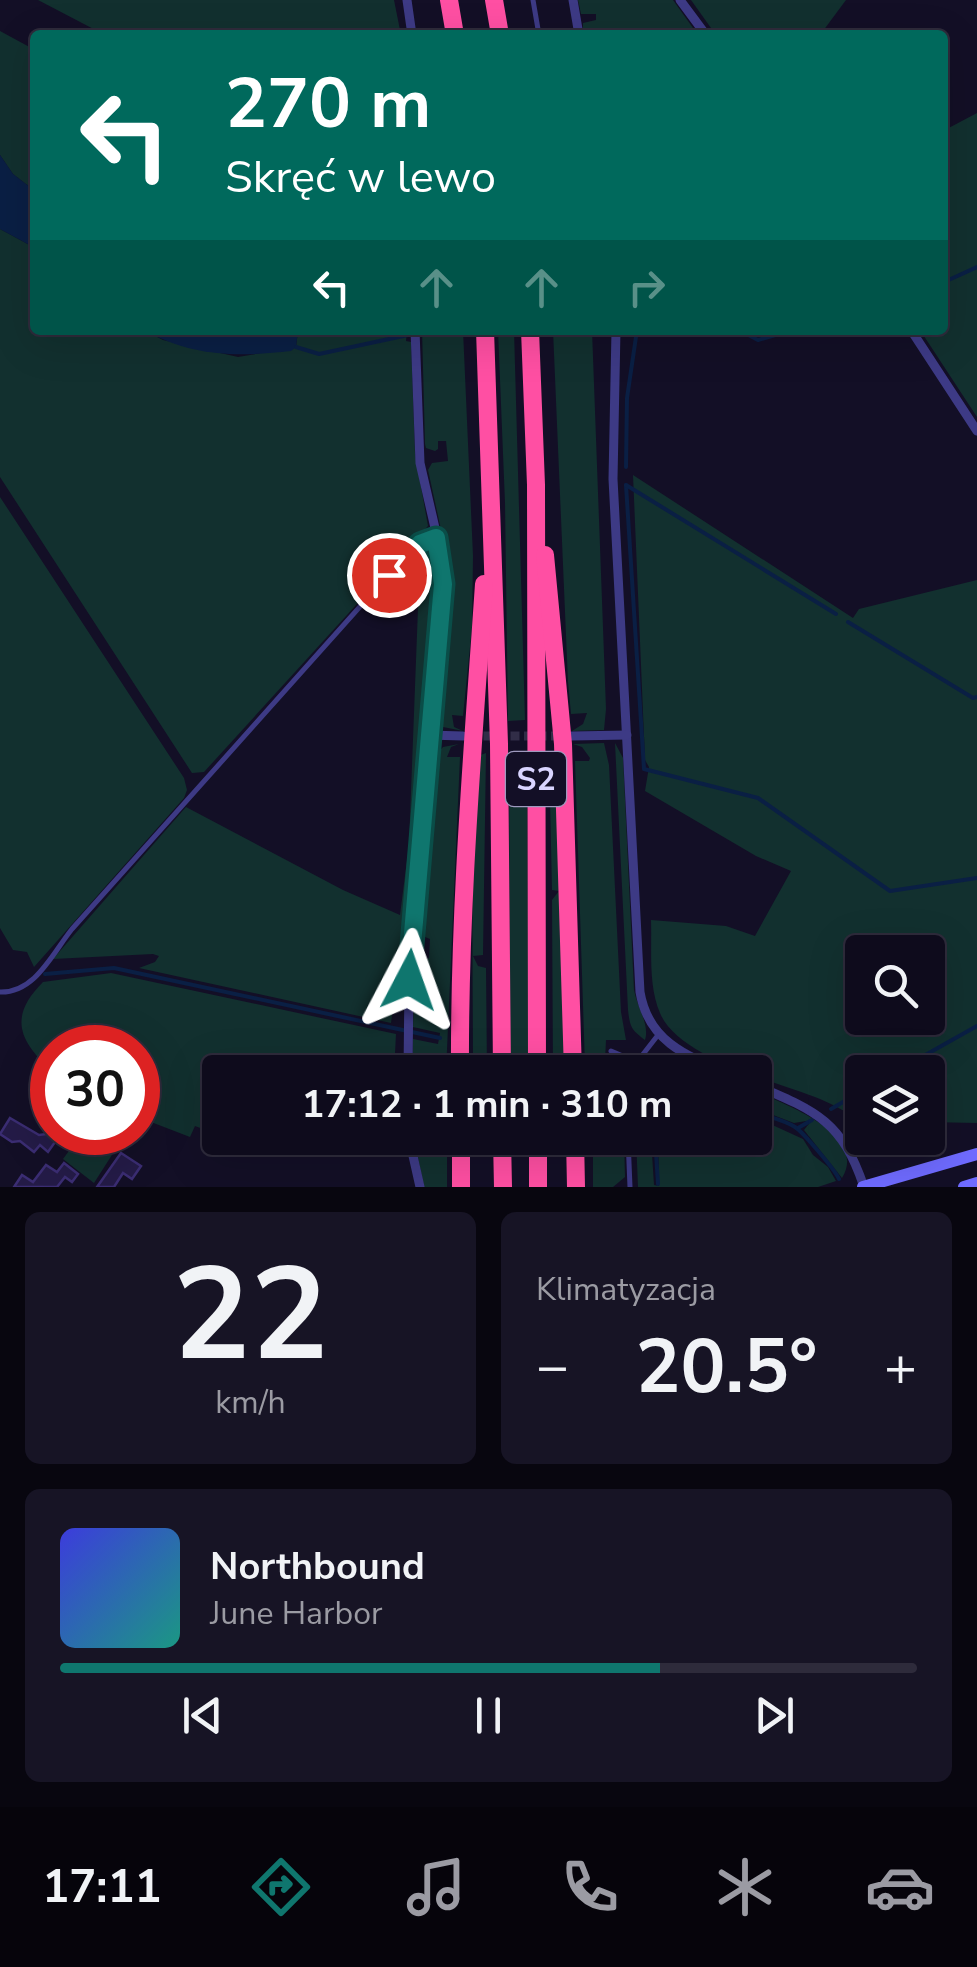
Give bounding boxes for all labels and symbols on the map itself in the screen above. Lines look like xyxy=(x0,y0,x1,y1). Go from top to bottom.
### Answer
pin xyxy=(347,533,432,618)
road number: S2 xyxy=(506,752,566,806)
position arrow xyxy=(357,928,461,1032)
speed limit sign: 30 xyxy=(30,1025,160,1155)

